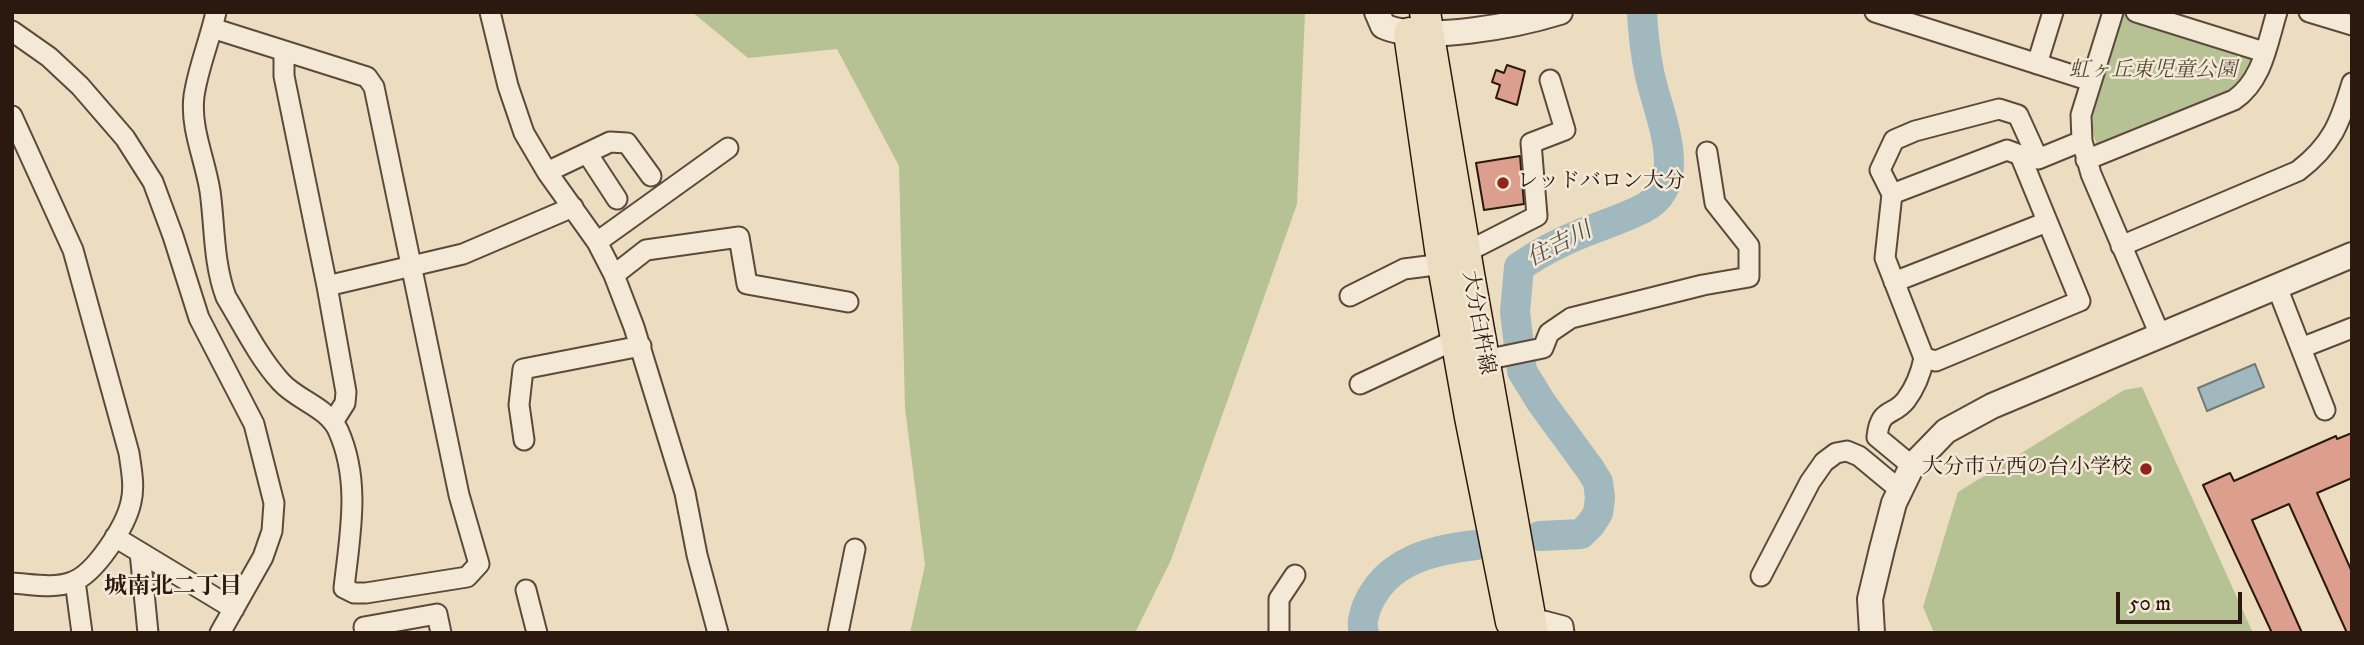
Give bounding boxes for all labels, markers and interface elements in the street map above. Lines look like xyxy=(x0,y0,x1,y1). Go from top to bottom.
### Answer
park label: 虹ヶ丘東児童公園 xyxy=(2069,59,2237,85)
place label: レッドバロン大分 xyxy=(1517,170,1685,196)
marker: レッドバロン大分 xyxy=(1495,175,1511,191)
water label: 住吉川 xyxy=(1523,218,1597,274)
street label: 大分臼杵線 xyxy=(1455,269,1499,377)
place label: 大分市立西の台小学校 xyxy=(1922,456,2132,482)
marker: 大分市立西の台小学校 xyxy=(2138,461,2154,477)
district label: 城南北二丁目 xyxy=(104,574,242,602)
scale bar xyxy=(2119,578,2245,622)
text: 50 m xyxy=(2129,591,2171,617)

